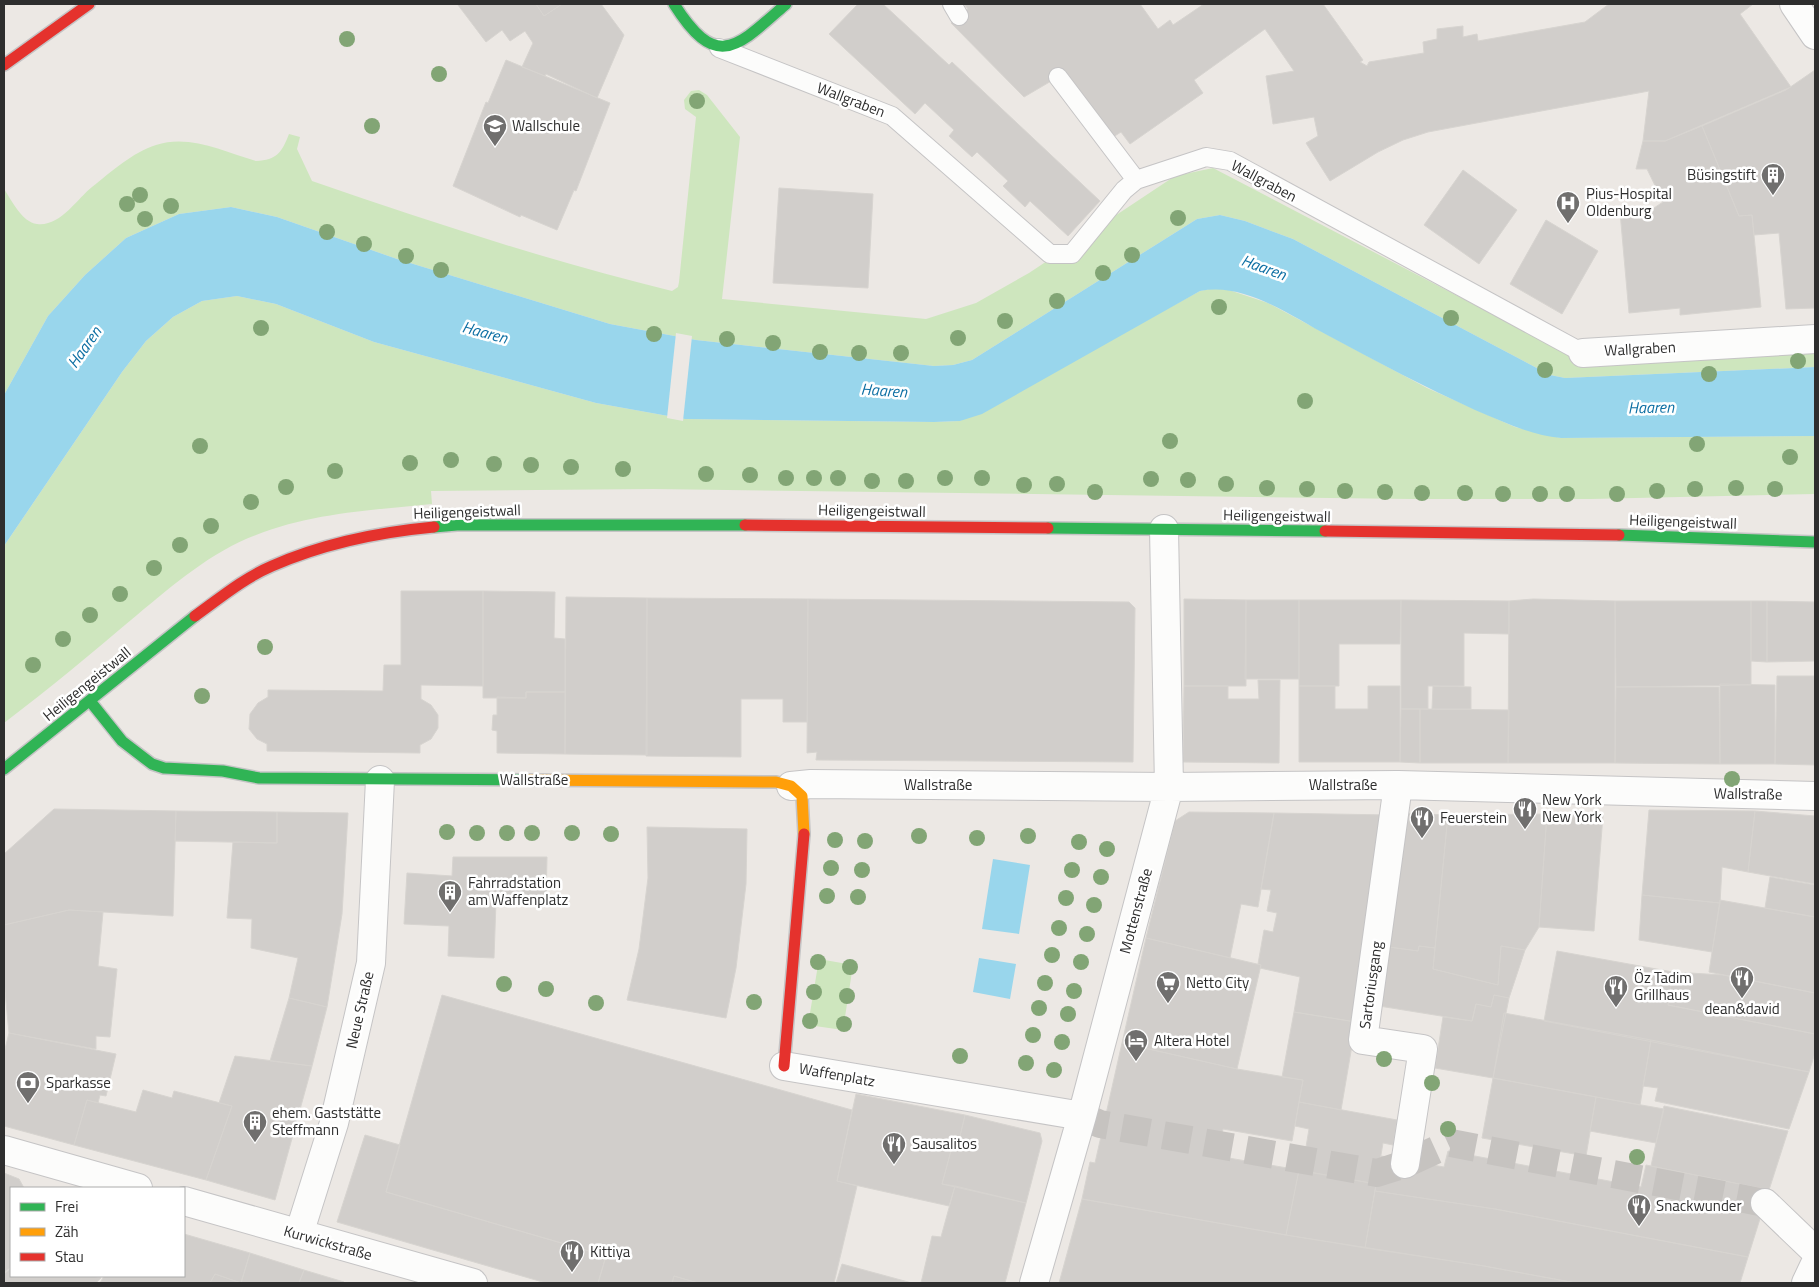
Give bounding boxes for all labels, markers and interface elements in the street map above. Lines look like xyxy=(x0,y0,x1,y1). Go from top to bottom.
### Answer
street label: Wallgraben xyxy=(814,76,889,123)
school or university icon: Wallschule xyxy=(482,113,508,147)
place label: Wallschule xyxy=(512,114,580,137)
street label: Wallgraben xyxy=(1227,154,1301,207)
building icon: Büsingstift xyxy=(1760,162,1786,196)
place label: Büsingstift xyxy=(1687,163,1757,186)
place label: Pius-Hospital Oldenburg xyxy=(1586,182,1672,222)
hospital icon: Pius-Hospital Oldenburg xyxy=(1555,190,1581,224)
water label: Haaren xyxy=(1238,248,1291,287)
water label: Haaren xyxy=(460,314,511,350)
water label: Haaren xyxy=(61,320,108,373)
street label: Wallgraben xyxy=(1604,335,1676,362)
water label: Haaren xyxy=(860,376,909,404)
water label: Haaren xyxy=(1628,395,1675,419)
street label: Heiligengeistwall xyxy=(413,498,521,525)
street label: Heiligengeistwall xyxy=(818,498,926,523)
street label: Heiligengeistwall xyxy=(1223,503,1331,528)
street label: Heiligengeistwall xyxy=(1629,508,1737,535)
street label: Heiligengeistwall xyxy=(38,641,136,726)
street label: Wallstraße xyxy=(500,768,568,791)
street label: Wallstraße xyxy=(904,773,972,796)
street label: Wallstraße xyxy=(1309,773,1377,796)
street label: Wallstraße xyxy=(1713,781,1783,806)
place label: New York New York xyxy=(1542,788,1602,828)
restaurant icon: New York New York xyxy=(1512,796,1538,830)
restaurant icon: Feuerstein xyxy=(1409,805,1435,839)
place label: Feuerstein xyxy=(1440,806,1507,829)
street label: Mottenstraße xyxy=(1113,866,1158,956)
place label: Fahrradstation am Waffenplatz xyxy=(468,871,569,911)
building icon: Fahrradstation am Waffenplatz xyxy=(437,879,463,913)
street label: Sartoriusgang xyxy=(1353,939,1388,1030)
restaurant icon: dean&david xyxy=(1729,965,1755,999)
place label: Öz Tadim Grillhaus xyxy=(1634,966,1692,1006)
street label: Neue Straße xyxy=(339,969,380,1051)
supermarket icon: Netto City xyxy=(1155,970,1181,1004)
place label: Netto City xyxy=(1186,971,1249,994)
restaurant icon: Öz Tadim Grillhaus xyxy=(1603,974,1629,1008)
place label: dean&david xyxy=(1704,997,1780,1020)
hotel icon: Altera Hotel xyxy=(1123,1028,1149,1062)
place label: Altera Hotel xyxy=(1154,1029,1229,1052)
street label: Waffenplatz xyxy=(797,1056,877,1093)
bank icon: Sparkasse xyxy=(15,1070,41,1104)
place label: Sparkasse xyxy=(46,1071,111,1094)
place label: ehem. Gaststätte Steffmann xyxy=(272,1101,381,1141)
building icon: ehem. Gaststätte Steffmann xyxy=(242,1109,268,1143)
restaurant icon: Sausalitos xyxy=(881,1131,907,1165)
place label: Sausalitos xyxy=(912,1132,977,1155)
legend xyxy=(10,1187,185,1277)
restaurant icon: Snackwunder xyxy=(1626,1193,1652,1227)
place label: Snackwunder xyxy=(1656,1194,1742,1217)
text: Frei xyxy=(55,1195,78,1218)
street label: Kurwickstraße xyxy=(281,1219,375,1266)
text: Zäh xyxy=(55,1220,79,1243)
restaurant icon: Kittiya xyxy=(559,1239,585,1273)
place label: Kittiya xyxy=(590,1240,631,1263)
text: Stau xyxy=(55,1245,84,1268)

